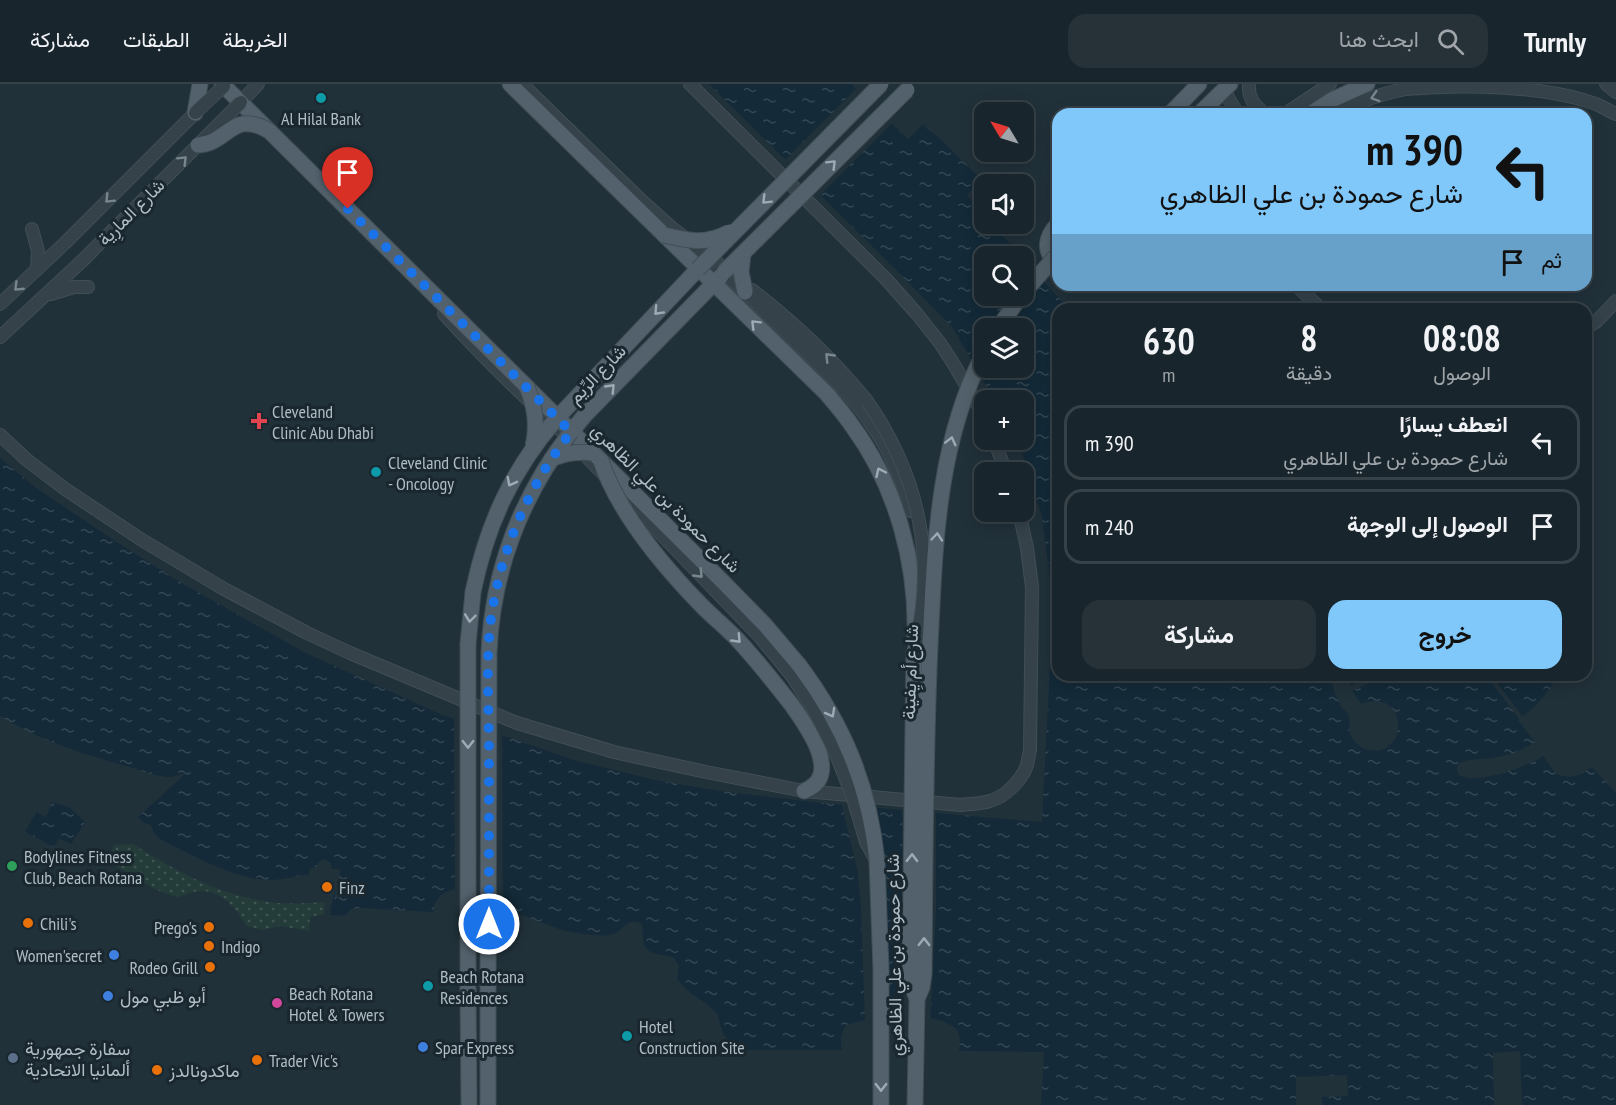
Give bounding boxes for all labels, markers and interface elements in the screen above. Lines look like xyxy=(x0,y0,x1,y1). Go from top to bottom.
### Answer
search box xyxy=(1068,14,1488,68)
text: Turnly xyxy=(1524,23,1586,60)
text: ابحث هنا xyxy=(1339,25,1419,53)
icon: search xyxy=(1434,25,1467,58)
text: مشاركة xyxy=(30,26,90,53)
text: الطبقات xyxy=(123,26,190,53)
text: الخريطة xyxy=(223,26,288,53)
one-way arrow xyxy=(1370,90,1381,103)
marker: Al Hilal Bank xyxy=(314,91,328,105)
north arrow xyxy=(974,102,1034,162)
map controls xyxy=(974,102,1034,522)
place label: Al Hilal Bank xyxy=(281,107,361,130)
text: 390 m xyxy=(1366,122,1463,177)
icon: left xyxy=(1484,132,1562,210)
pin xyxy=(322,147,373,209)
icon: arrive xyxy=(331,156,364,189)
one-way arrow xyxy=(176,157,187,167)
one-way arrow xyxy=(825,161,836,172)
street label: شارع المارِية xyxy=(93,174,172,253)
button: sound xyxy=(974,174,1034,234)
text: شارع حمودة بن علي الظاهري xyxy=(1160,176,1463,210)
one-way arrow xyxy=(106,191,117,202)
one-way arrow xyxy=(763,193,774,204)
button: search xyxy=(974,246,1034,306)
icon: arrive xyxy=(1496,246,1529,279)
text: ثم xyxy=(1541,246,1562,274)
one-way arrow xyxy=(15,280,25,291)
one-way arrow xyxy=(654,304,665,315)
text: 8 xyxy=(1300,314,1317,361)
text: 08:08 xyxy=(1423,314,1501,361)
text: 630 xyxy=(1143,317,1195,364)
button: layers xyxy=(974,318,1034,378)
one-way arrow xyxy=(751,320,762,330)
street label: شارع الرِّيم xyxy=(563,340,631,409)
one-way arrow xyxy=(825,354,836,365)
text: دقيقة xyxy=(1286,360,1332,386)
text: الوصول xyxy=(1433,360,1491,386)
text: m xyxy=(1162,362,1175,388)
one-way arrow xyxy=(603,385,614,396)
button: + xyxy=(974,390,1034,450)
place label: Cleveland Clinic Abu Dhabi xyxy=(272,400,374,444)
text: انعطف يسارًا xyxy=(1399,410,1508,438)
marker: Cleveland Clinic Abu Dhabi xyxy=(250,412,268,430)
street label: شارع حمودة بن علي الظاهري xyxy=(584,418,746,580)
icon: left xyxy=(1526,426,1559,459)
text: 390 m xyxy=(1085,429,1134,457)
one-way arrow xyxy=(943,437,956,447)
text: شارع حمودة بن علي الظاهري xyxy=(1283,445,1508,471)
place label: Cleveland Clinic - Oncology xyxy=(388,451,488,495)
button: − xyxy=(974,462,1034,522)
marker: Cleveland Clinic - Oncology xyxy=(369,465,383,479)
one-way arrow xyxy=(875,468,887,479)
one-way arrow xyxy=(507,476,518,486)
text: الوصول إلى الوجهة xyxy=(1347,510,1508,538)
icon: arrive xyxy=(1526,510,1559,543)
text: 240 m xyxy=(1085,513,1134,541)
one-way arrow xyxy=(930,533,943,542)
one-way arrow xyxy=(692,567,703,578)
button: مشاركة xyxy=(1082,600,1316,669)
button: خروج xyxy=(1328,600,1562,669)
one-way arrow xyxy=(465,613,477,622)
street label: شارع أم يِفينة xyxy=(897,624,926,720)
one-way arrow xyxy=(729,632,740,643)
one-way arrow xyxy=(824,707,835,717)
one-way arrow xyxy=(462,740,474,749)
place label: Bodylines Fitness Club, Beach Rotana xyxy=(24,845,142,889)
one-way arrow xyxy=(906,853,918,862)
street label: شارع حمودة بن علي الظاهري xyxy=(881,854,911,1056)
marker: Bodylines Fitness Club, Beach Rotana xyxy=(5,859,19,873)
place label: Finz xyxy=(339,876,365,899)
marker: Finz xyxy=(320,880,334,894)
position arrow xyxy=(457,892,521,956)
place label: Chili's xyxy=(40,912,77,935)
marker: Chili's xyxy=(21,916,35,930)
place label: Prego's xyxy=(154,916,197,939)
marker: Prego's xyxy=(202,920,216,934)
place label: Indigo xyxy=(221,935,261,958)
one-way arrow xyxy=(918,938,930,947)
marker: Indigo xyxy=(202,939,216,953)
place label: Women'secret xyxy=(16,944,102,967)
marker: Women'secret xyxy=(107,948,121,962)
place label: Rodeo Grill xyxy=(130,956,199,979)
marker: Rodeo Grill xyxy=(203,960,217,974)
place label: Beach Rotana Residences xyxy=(440,965,524,1009)
marker: Beach Rotana Residences xyxy=(421,979,435,993)
place label: Beach Rotana Hotel & Towers xyxy=(289,982,385,1026)
place label: أبو ظبي مول xyxy=(120,985,206,1012)
marker: أبو ظبي مول xyxy=(101,989,115,1003)
marker: Beach Rotana Hotel & Towers xyxy=(270,996,284,1010)
place label: Hotel Construction Site xyxy=(639,1015,745,1059)
marker: Hotel Construction Site xyxy=(620,1029,634,1043)
place label: Spar Express xyxy=(435,1036,514,1059)
place label: سفارة جمهورية ألمانيا الاتحادية xyxy=(25,1037,130,1081)
marker: Spar Express xyxy=(416,1040,430,1054)
place label: Trader Vic's xyxy=(269,1049,338,1072)
marker: سفارة جمهورية ألمانيا الاتحادية xyxy=(6,1051,20,1065)
marker: Trader Vic's xyxy=(250,1053,264,1067)
place label: ماكدونالدز xyxy=(168,1059,240,1082)
marker: ماكدونالدز xyxy=(150,1063,164,1077)
one-way arrow xyxy=(875,1083,887,1092)

